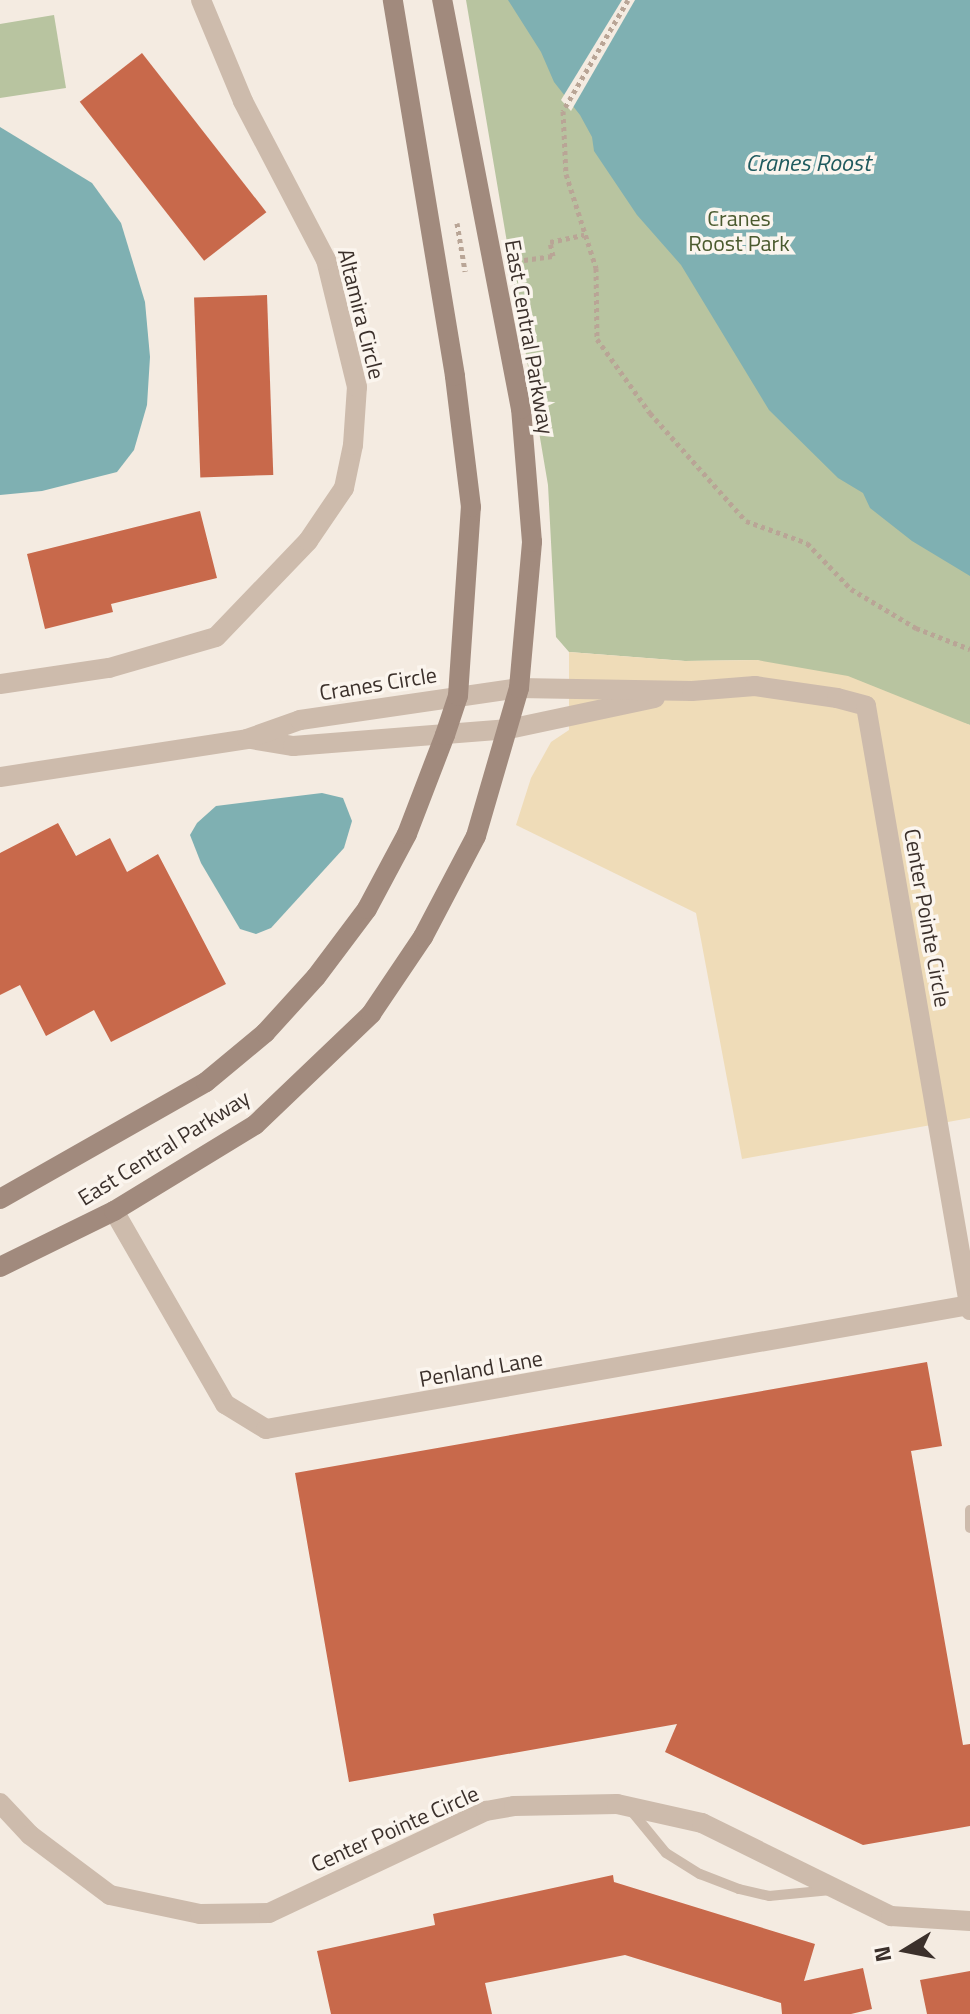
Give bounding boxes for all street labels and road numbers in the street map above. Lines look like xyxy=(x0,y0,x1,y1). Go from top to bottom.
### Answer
street label: East Central Parkway xyxy=(499,238,559,436)
street label: Altamira Circle xyxy=(332,246,390,382)
street label: Cranes Circle xyxy=(317,662,439,706)
street label: Center Pointe Circle xyxy=(898,827,956,1009)
street label: East Central Parkway xyxy=(73,1085,255,1211)
street label: Penland Lane xyxy=(417,1345,545,1393)
street label: Center Pointe Circle xyxy=(307,1780,483,1878)

